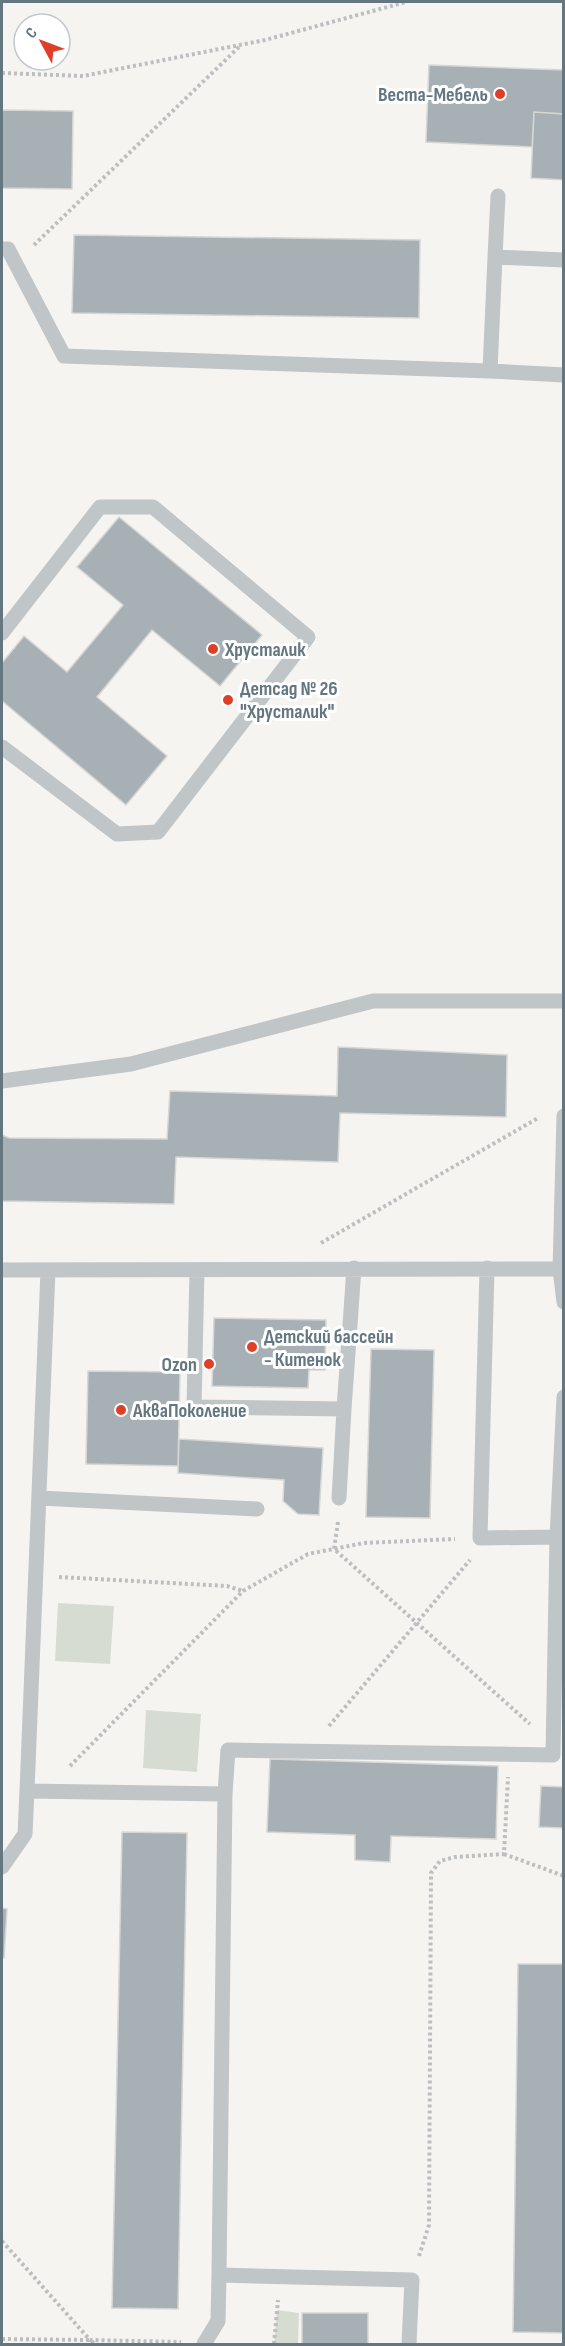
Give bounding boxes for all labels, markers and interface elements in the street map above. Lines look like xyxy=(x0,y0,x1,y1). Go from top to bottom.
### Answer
north arrow xyxy=(12,12,72,72)
text: С xyxy=(22,24,42,42)
place label: Веста-Мебель xyxy=(378,83,488,107)
marker: Веста-Мебель xyxy=(493,87,507,101)
place label: Хрусталик xyxy=(224,638,306,662)
marker: Хрусталик xyxy=(206,642,220,656)
place label: Детсад № 26 "Хрусталик" xyxy=(240,677,338,724)
marker: Детсад № 26 "Хрусталик" xyxy=(221,693,235,707)
place label: Детский бассейн - Китенок xyxy=(264,1325,393,1372)
marker: Детский бассейн - Китенок xyxy=(245,1340,259,1354)
place label: Ozon xyxy=(162,1353,197,1377)
marker: Ozon xyxy=(202,1357,216,1371)
place label: АкваПоколение xyxy=(132,1399,247,1423)
marker: АкваПоколение xyxy=(114,1403,128,1417)

